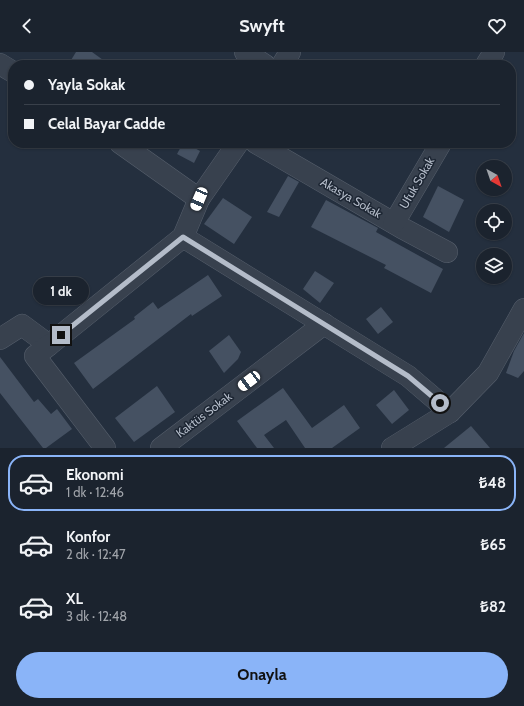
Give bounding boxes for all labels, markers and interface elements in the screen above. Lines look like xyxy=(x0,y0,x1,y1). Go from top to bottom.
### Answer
icon: back xyxy=(16,15,38,37)
text: Swyft xyxy=(239,15,285,37)
icon: heart xyxy=(486,15,508,37)
text: Yayla Sokak xyxy=(48,76,125,94)
text: Celal Bayar Cadde xyxy=(48,115,165,133)
street label: Ufuk Sokak xyxy=(396,154,438,211)
north arrow xyxy=(476,160,512,196)
map controls xyxy=(476,160,512,284)
street label: Akasya Sokak xyxy=(318,174,385,221)
car xyxy=(189,186,209,212)
button: locate xyxy=(476,204,512,240)
button: layers xyxy=(476,248,512,284)
callout: 1 dk xyxy=(33,277,89,305)
text: 1 dk xyxy=(50,283,72,299)
route end xyxy=(52,326,70,344)
car xyxy=(236,369,262,393)
street label: Kaktüs Sokak xyxy=(173,388,235,440)
route start xyxy=(431,394,449,412)
icon: car xyxy=(18,465,54,501)
text: Ekonomi xyxy=(66,466,124,484)
text: ₺48 xyxy=(479,474,506,492)
text: 1 dk · 12:46 xyxy=(66,484,124,500)
icon: car xyxy=(18,527,54,563)
text: Konfor xyxy=(66,528,110,546)
text: ₺65 xyxy=(481,536,506,554)
text: 2 dk · 12:47 xyxy=(66,546,126,562)
icon: car xyxy=(18,589,54,625)
text: XL xyxy=(66,590,83,608)
text: ₺82 xyxy=(480,598,506,616)
text: 3 dk · 12:48 xyxy=(66,608,127,624)
button: Onayla xyxy=(16,652,508,698)

